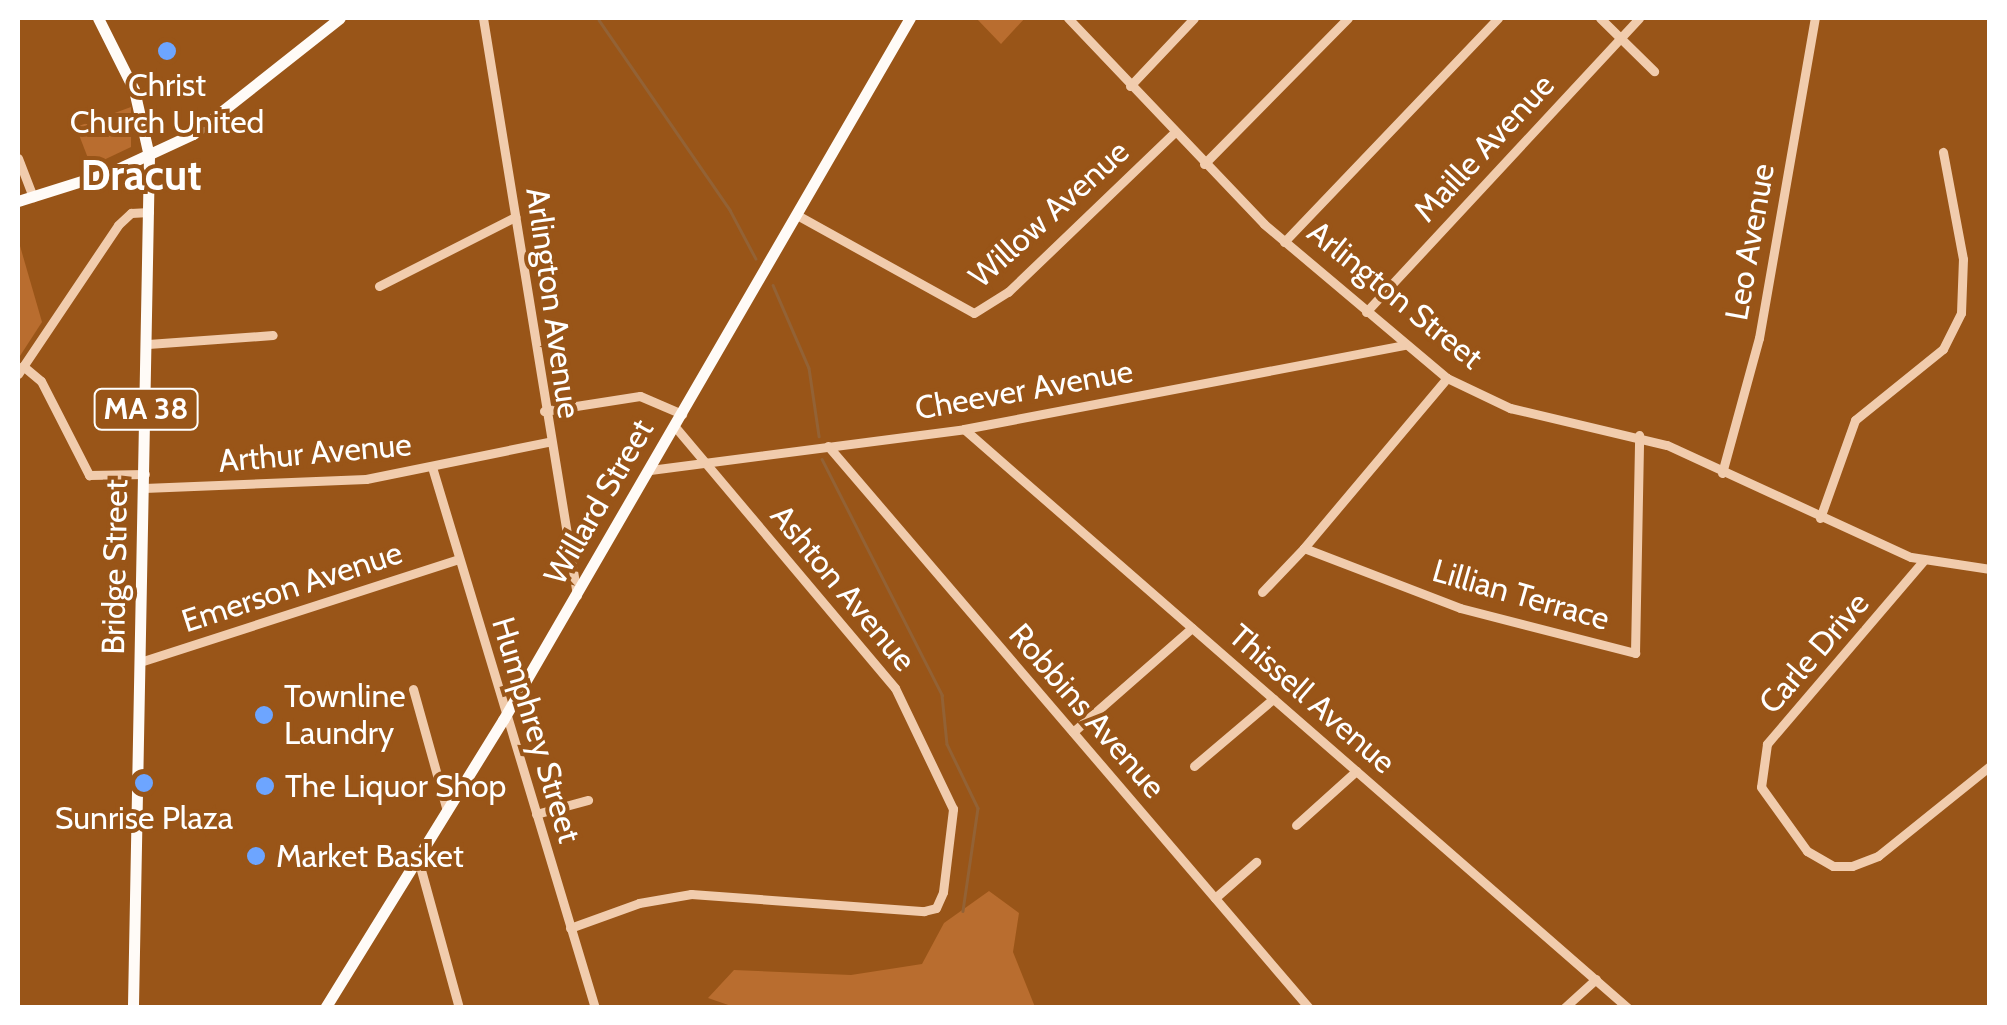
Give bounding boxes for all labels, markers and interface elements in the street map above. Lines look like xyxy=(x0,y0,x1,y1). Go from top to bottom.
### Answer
marker: Christ Church United xyxy=(156,40,178,62)
street label: Maille Avenue xyxy=(1406,66,1562,230)
place label: Christ Church United xyxy=(70,67,264,142)
street label: Willow Avenue xyxy=(961,132,1137,296)
district label: Dracut xyxy=(80,150,202,200)
street label: Leo Avenue xyxy=(1717,161,1783,323)
street label: Arlington Avenue xyxy=(518,185,588,421)
street label: Arlington Street xyxy=(1300,213,1490,377)
street label: Cheever Avenue xyxy=(912,352,1136,428)
road number: MA 38 xyxy=(94,384,198,434)
street label: Willard Street xyxy=(536,413,662,591)
street label: Arthur Avenue xyxy=(217,425,413,481)
street label: Bridge Street xyxy=(94,479,136,655)
street label: Ashton Avenue xyxy=(762,497,924,679)
street label: Emerson Avenue xyxy=(177,533,407,641)
street label: Lillian Terrace xyxy=(1428,551,1614,639)
street label: Carle Drive xyxy=(1751,585,1877,721)
street label: Humphrey Street xyxy=(483,613,589,847)
street label: Robbins Avenue xyxy=(1001,616,1173,806)
street label: Thissell Avenue xyxy=(1221,616,1403,782)
place label: Townline Laundry xyxy=(284,678,406,753)
marker: Townline Laundry xyxy=(253,704,275,726)
place label: The Liquor Shop xyxy=(285,767,506,805)
marker: Sunrise Plaza xyxy=(133,772,155,794)
marker: The Liquor Shop xyxy=(254,775,276,797)
place label: Sunrise Plaza xyxy=(55,799,233,837)
place label: Market Basket xyxy=(276,837,464,875)
marker: Market Basket xyxy=(245,845,267,867)

